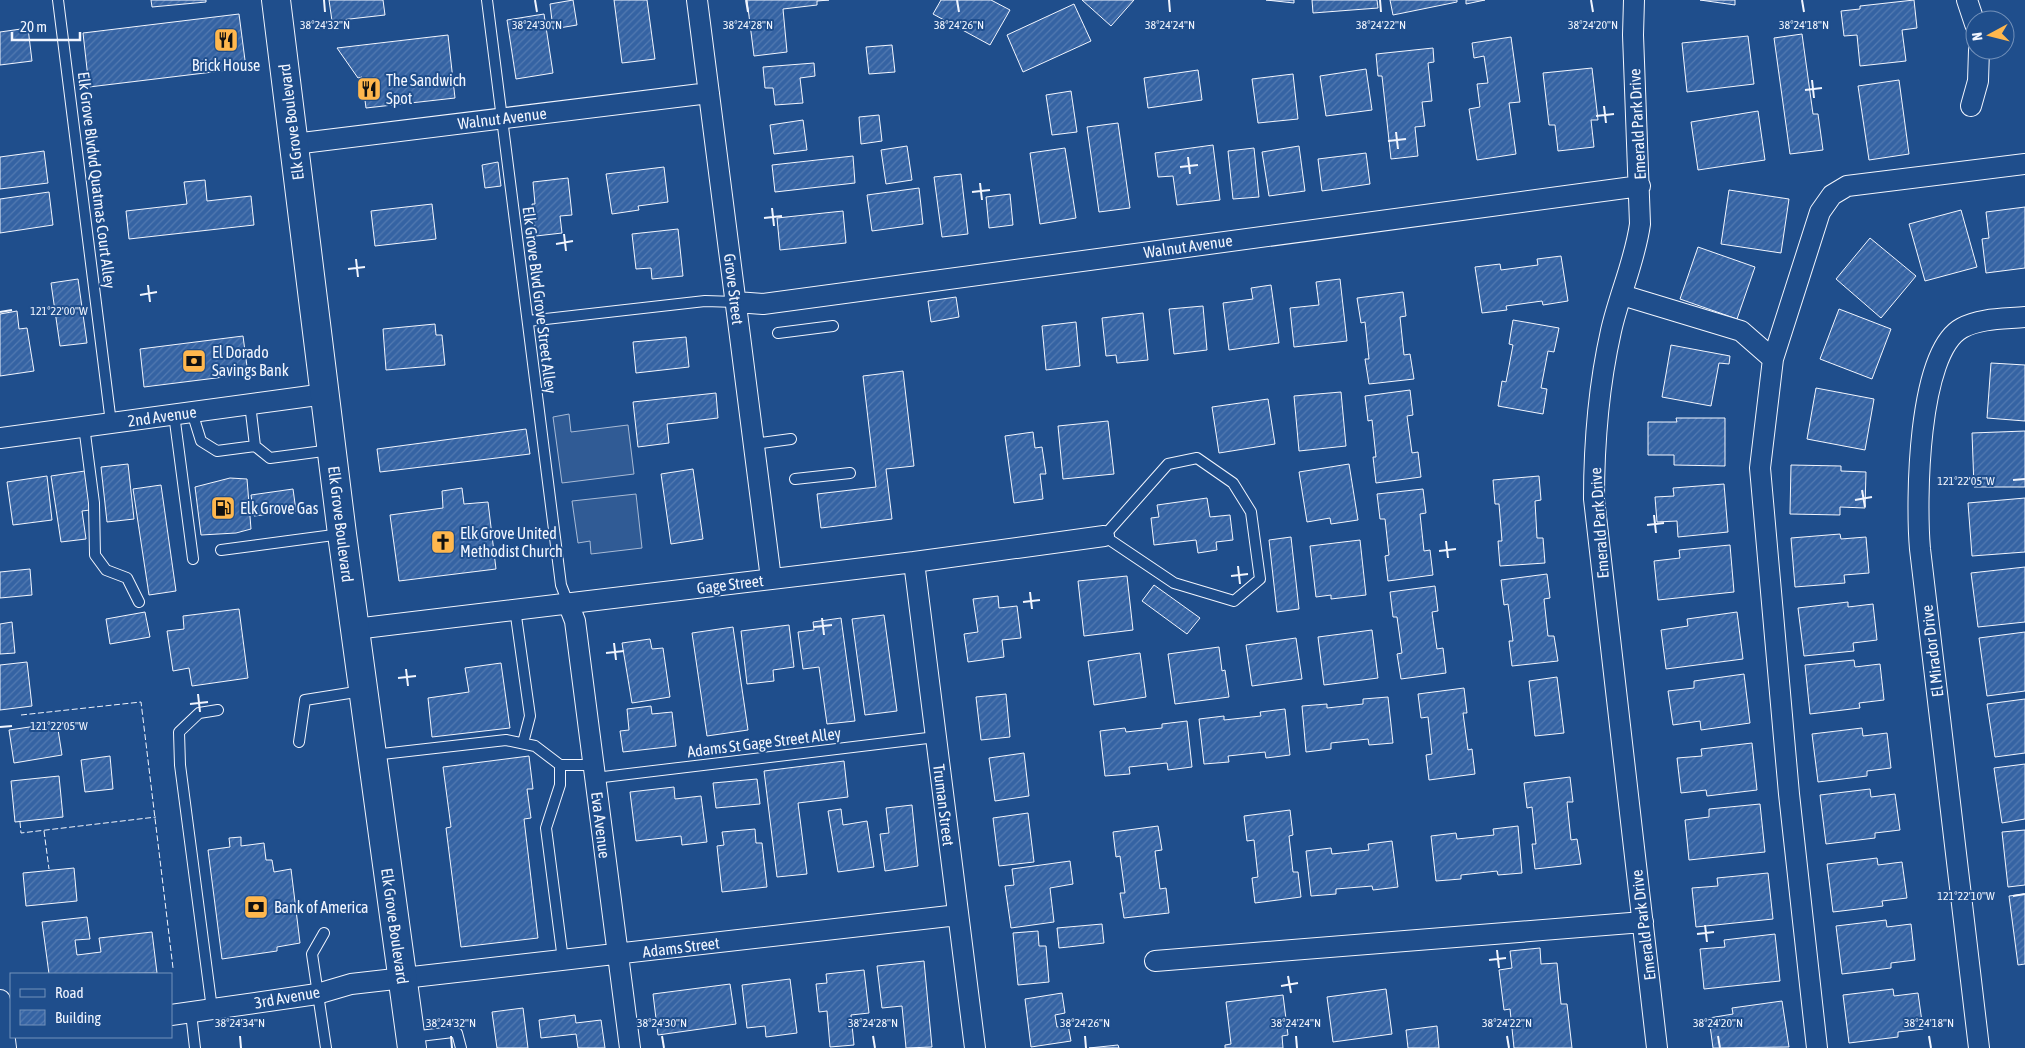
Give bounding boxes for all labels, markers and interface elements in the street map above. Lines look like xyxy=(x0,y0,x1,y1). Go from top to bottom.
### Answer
scale bar xyxy=(12,10,80,42)
north arrow xyxy=(1965,10,2015,60)
text: 20 m xyxy=(20,18,47,35)
text: 38°24'32"N xyxy=(300,18,350,32)
text: 38°24'30"N xyxy=(512,18,562,32)
text: 38°24'28"N xyxy=(723,18,773,32)
text: 38°24'26"N xyxy=(934,18,984,32)
text: 38°24'24"N xyxy=(1145,18,1195,32)
text: 38°24'22"N xyxy=(1356,18,1406,32)
text: 38°24'20"N xyxy=(1568,18,1618,32)
text: 38°24'18"N xyxy=(1779,18,1829,32)
restaurant icon: Brick House xyxy=(213,27,239,53)
text: N xyxy=(1969,32,1986,42)
place label: Brick House xyxy=(192,56,260,74)
street label: Elk Grove Boulevard xyxy=(275,63,307,181)
street label: Emerald Park Drive xyxy=(1625,68,1649,180)
street label: Elk Grove Blvdvd Quatmas Court Alley xyxy=(74,71,119,290)
place label: The Sandwich Spot xyxy=(386,71,466,108)
restaurant icon: The Sandwich Spot xyxy=(356,76,382,102)
street label: Walnut Avenue xyxy=(457,104,547,132)
street label: Elk Grove Blvd Grove Street Alley xyxy=(519,205,560,395)
street label: Walnut Avenue xyxy=(1142,231,1234,261)
street label: Grove Street xyxy=(721,252,747,326)
text: 121°22'00"W xyxy=(30,304,88,318)
place label: El Dorado Savings Bank xyxy=(212,343,289,380)
bank icon: El Dorado Savings Bank xyxy=(181,348,207,374)
street label: 2nd Avenue xyxy=(126,402,198,430)
street label: Elk Grove Boulevard xyxy=(325,465,357,583)
street label: Emerald Park Drive xyxy=(1586,467,1612,579)
text: 121°22'05"W xyxy=(1937,474,1995,488)
fuel station icon: Elk Grove Gas xyxy=(210,495,236,521)
place label: Elk Grove Gas xyxy=(240,499,319,517)
place label: Elk Grove United Methodist Church xyxy=(460,524,563,560)
church icon: Elk Grove United Methodist Church xyxy=(430,529,456,555)
street label: Gage Street xyxy=(696,571,765,598)
street label: El Mirador Drive xyxy=(1917,604,1947,698)
text: 121°22'05"W xyxy=(30,719,88,733)
street label: Adams St Gage Street Alley xyxy=(686,724,842,761)
street label: Truman Street xyxy=(930,763,958,847)
street label: Eva Avenue xyxy=(588,791,614,859)
street label: Elk Grove Boulevard xyxy=(378,867,412,985)
street label: Emerald Park Drive xyxy=(1627,869,1659,981)
text: 121°22'10"W xyxy=(1937,889,1995,903)
bank icon: Bank of America xyxy=(243,894,269,920)
place label: Bank of America xyxy=(274,898,369,916)
street label: Adams Street xyxy=(642,933,721,961)
legend xyxy=(10,973,172,1038)
street label: 3rd Avenue xyxy=(253,982,321,1012)
text: Road xyxy=(55,984,84,1001)
text: Building xyxy=(55,1009,101,1026)
text: 38°24'34"N xyxy=(215,1016,265,1030)
text: 38°24'32"N xyxy=(426,1016,476,1030)
text: 38°24'30"N xyxy=(637,1016,687,1030)
text: 38°24'28"N xyxy=(848,1016,898,1030)
text: 38°24'26"N xyxy=(1060,1016,1110,1030)
text: 38°24'24"N xyxy=(1271,1016,1321,1030)
text: 38°24'22"N xyxy=(1482,1016,1532,1030)
text: 38°24'20"N xyxy=(1693,1016,1743,1030)
text: 38°24'18"N xyxy=(1904,1016,1954,1030)

